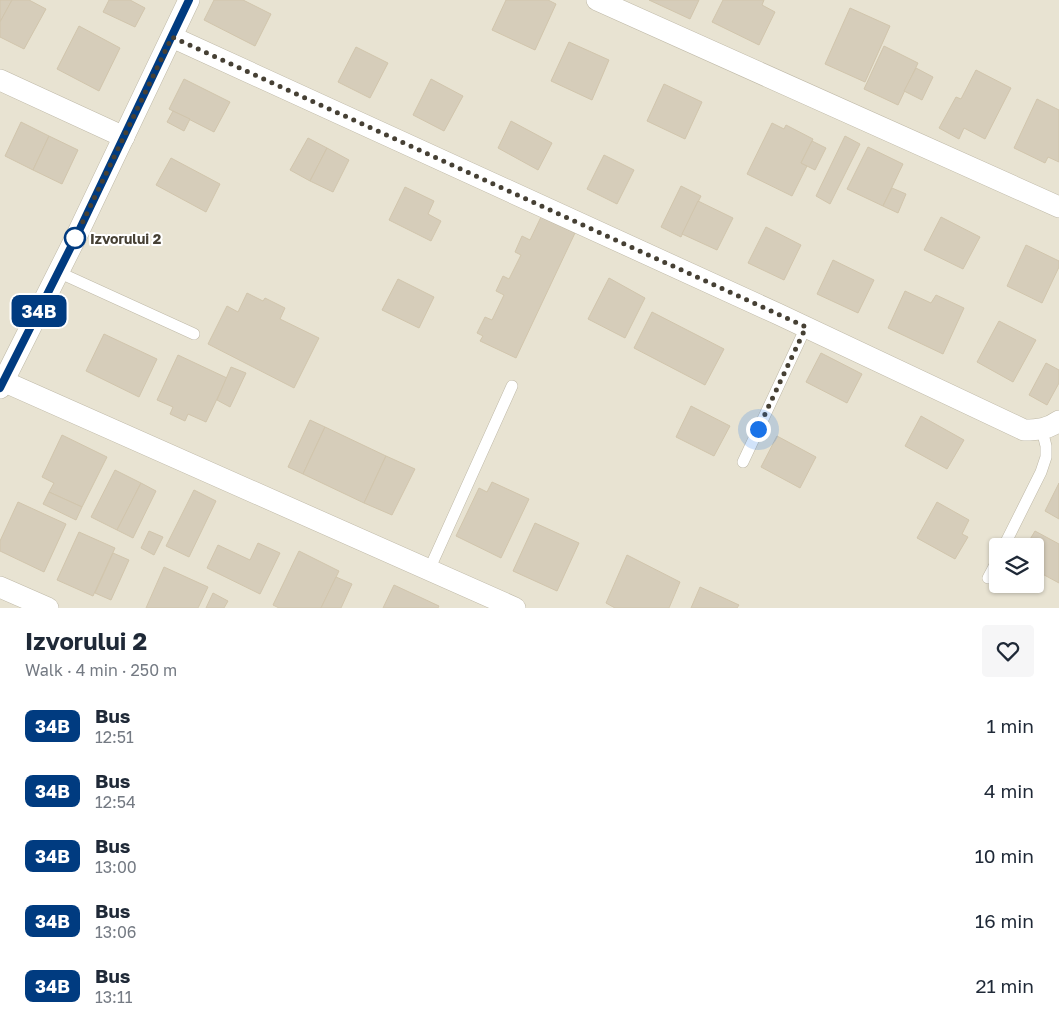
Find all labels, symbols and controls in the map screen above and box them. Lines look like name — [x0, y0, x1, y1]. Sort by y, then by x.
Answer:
marker: Izvorului 2 — [64, 227, 86, 249]
place label: Izvorului 2 — [90, 230, 162, 247]
line badge: 34B — [10, 295, 68, 327]
text: 34B — [22, 300, 56, 322]
your location — [746, 417, 771, 442]
map controls — [989, 538, 1044, 593]
button: layers — [989, 538, 1044, 593]
button: heart — [982, 625, 1034, 677]
text: Izvorului 2 — [25, 626, 147, 655]
text: Walk · 4 min · 250 m — [25, 660, 177, 680]
text: Bus — [95, 704, 130, 727]
text: 1 min — [986, 714, 1034, 737]
text: 34B — [35, 715, 70, 737]
text: 12:51 — [95, 727, 134, 747]
text: Bus — [95, 769, 130, 792]
text: 4 min — [984, 779, 1034, 802]
text: 34B — [35, 780, 70, 802]
text: 12:54 — [95, 792, 136, 812]
text: Bus — [95, 834, 130, 857]
text: 10 min — [975, 844, 1034, 867]
text: 34B — [35, 845, 70, 867]
text: 13:00 — [95, 857, 137, 877]
text: Bus — [95, 899, 130, 922]
text: 16 min — [975, 909, 1034, 932]
text: 34B — [35, 910, 70, 932]
text: 13:06 — [95, 922, 137, 942]
text: Bus — [95, 964, 130, 987]
text: 21 min — [975, 974, 1034, 997]
text: 34B — [35, 975, 70, 997]
text: 13:11 — [95, 987, 132, 1007]

